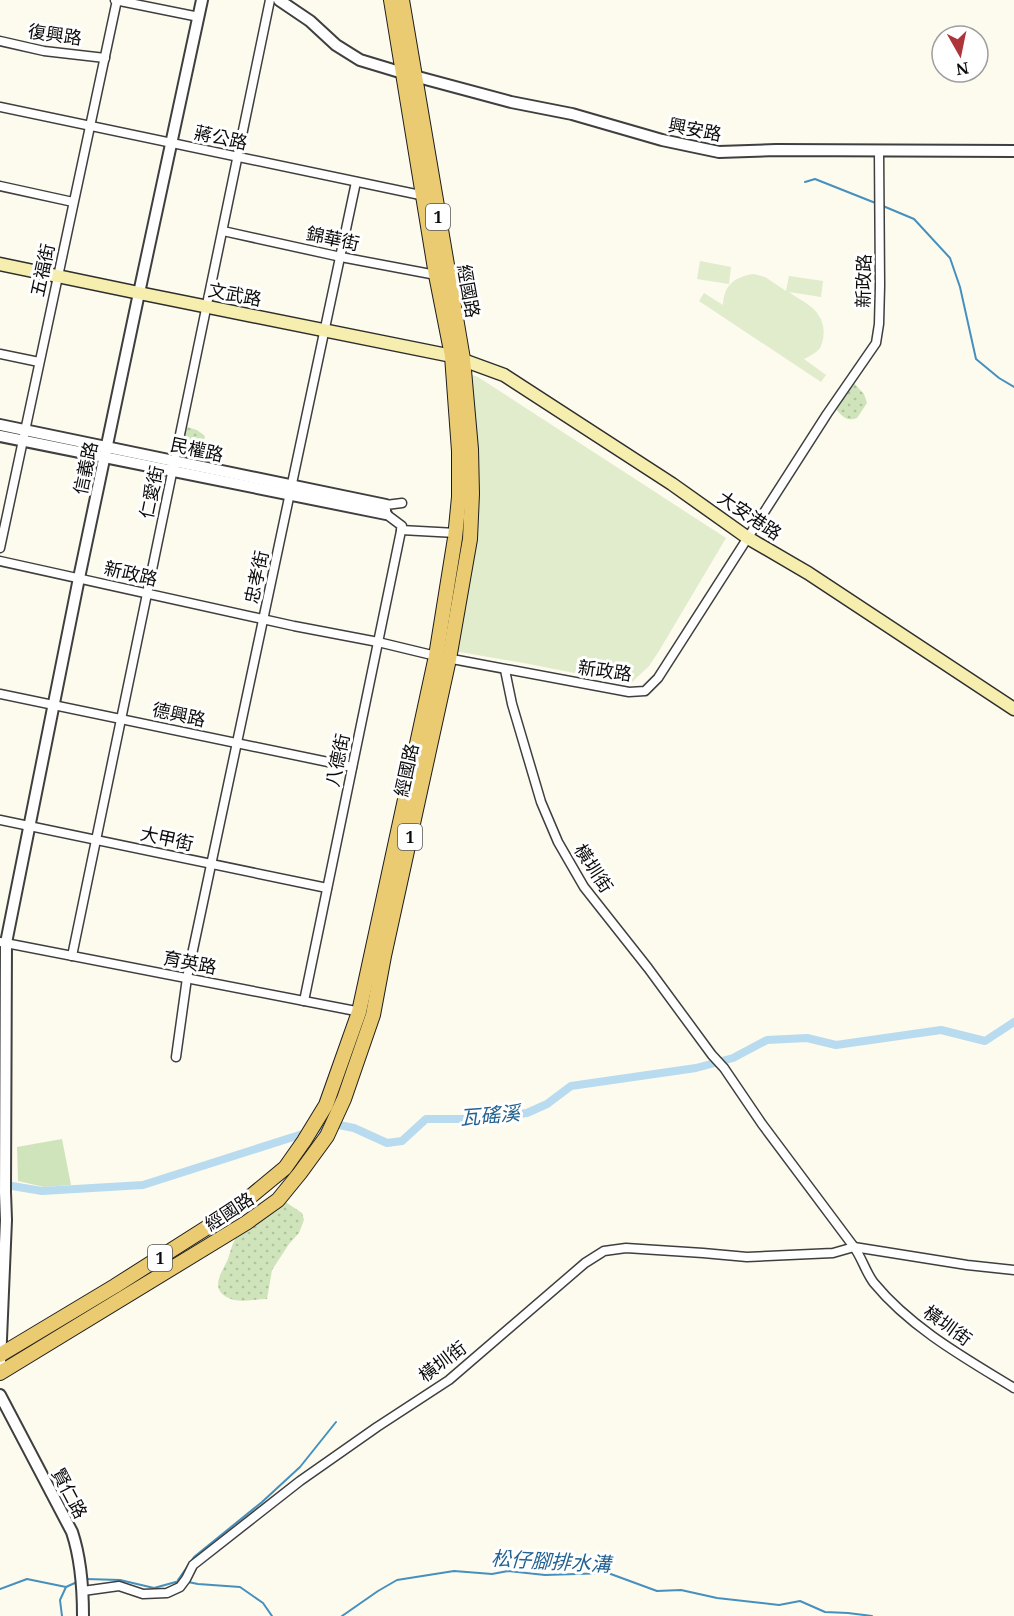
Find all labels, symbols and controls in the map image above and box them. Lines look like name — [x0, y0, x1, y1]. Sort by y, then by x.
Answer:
street label: 復興路 — [27, 18, 83, 50]
north arrow — [930, 24, 990, 84]
text: N — [954, 57, 970, 81]
street label: 興安路 — [666, 112, 724, 146]
street label: 蔣公路 — [192, 120, 250, 154]
road number: 1 — [426, 204, 450, 230]
street label: 錦華街 — [304, 221, 362, 255]
street label: 五福街 — [25, 241, 59, 299]
street label: 新政路 — [851, 254, 875, 308]
street label: 經國路 — [452, 262, 486, 320]
street label: 文武路 — [206, 277, 264, 311]
street label: 民權路 — [168, 432, 226, 466]
street label: 信義路 — [68, 439, 102, 497]
street label: 仁愛街 — [134, 463, 168, 521]
street label: 大安港路 — [713, 485, 787, 545]
street label: 忠孝街 — [239, 548, 273, 606]
street label: 新政路 — [102, 555, 160, 591]
street label: 新政路 — [577, 654, 633, 686]
street label: 德興路 — [150, 697, 208, 731]
street label: 八德街 — [320, 731, 354, 789]
street label: 經國路 — [389, 741, 423, 799]
street label: 大甲街 — [138, 821, 196, 855]
road number: 1 — [398, 824, 422, 850]
street label: 橫圳街 — [569, 839, 619, 897]
street label: 育英路 — [161, 945, 219, 979]
water label: 瓦磘溪 — [459, 1099, 524, 1131]
street label: 經國路 — [200, 1186, 258, 1236]
road number: 1 — [148, 1245, 172, 1271]
street label: 橫圳街 — [919, 1299, 977, 1351]
street label: 橫圳街 — [413, 1335, 471, 1387]
street label: 賢仁路 — [47, 1464, 93, 1522]
water label: 松仔腳排水溝 — [490, 1544, 615, 1578]

